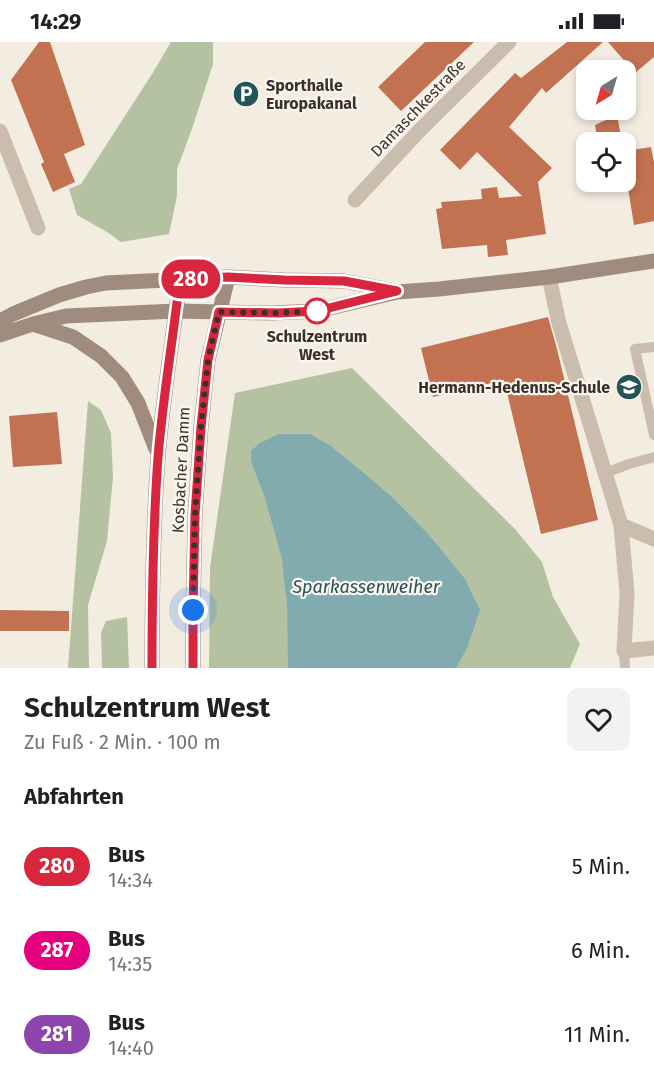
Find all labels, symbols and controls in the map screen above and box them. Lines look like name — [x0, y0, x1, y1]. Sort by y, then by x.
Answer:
text: 14:29 — [30, 8, 81, 35]
street label: Damaschkestraße — [367, 55, 469, 161]
north arrow — [576, 60, 636, 120]
map controls — [576, 60, 636, 192]
place label: Sporthalle Europakanal — [266, 76, 357, 113]
parking icon: Sporthalle Europakanal — [231, 79, 261, 109]
button: locate — [576, 132, 636, 192]
line badge: 280 — [156, 260, 225, 298]
text: 280 — [173, 266, 209, 292]
marker: Schulzentrum West — [304, 298, 330, 324]
place label: Schulzentrum West — [267, 327, 367, 364]
school or university icon: Hermann-Hedenus-Schule — [614, 372, 644, 402]
place label: Hermann-Hedenus-Schule — [418, 378, 610, 397]
street label: Kosbacher Damm — [168, 406, 194, 534]
water label: Sparkassenweiher — [291, 576, 441, 598]
your location — [178, 595, 208, 625]
button: heart — [567, 688, 630, 751]
text: Schulzentrum West — [24, 691, 270, 724]
text: Zu Fuß · 2 Min. · 100 m — [24, 730, 221, 754]
text: Abfahrten — [24, 783, 124, 810]
text: Bus — [108, 841, 145, 868]
text: 280 — [39, 853, 75, 879]
text: 5 Min. — [572, 853, 630, 880]
text: 14:34 — [108, 868, 153, 892]
text: Bus — [108, 925, 145, 952]
text: 287 — [41, 937, 73, 963]
text: 6 Min. — [571, 937, 630, 964]
text: 14:35 — [108, 952, 152, 976]
text: Bus — [108, 1009, 145, 1036]
text: 281 — [41, 1021, 73, 1047]
text: 11 Min. — [564, 1021, 630, 1048]
text: 14:40 — [108, 1036, 154, 1060]

